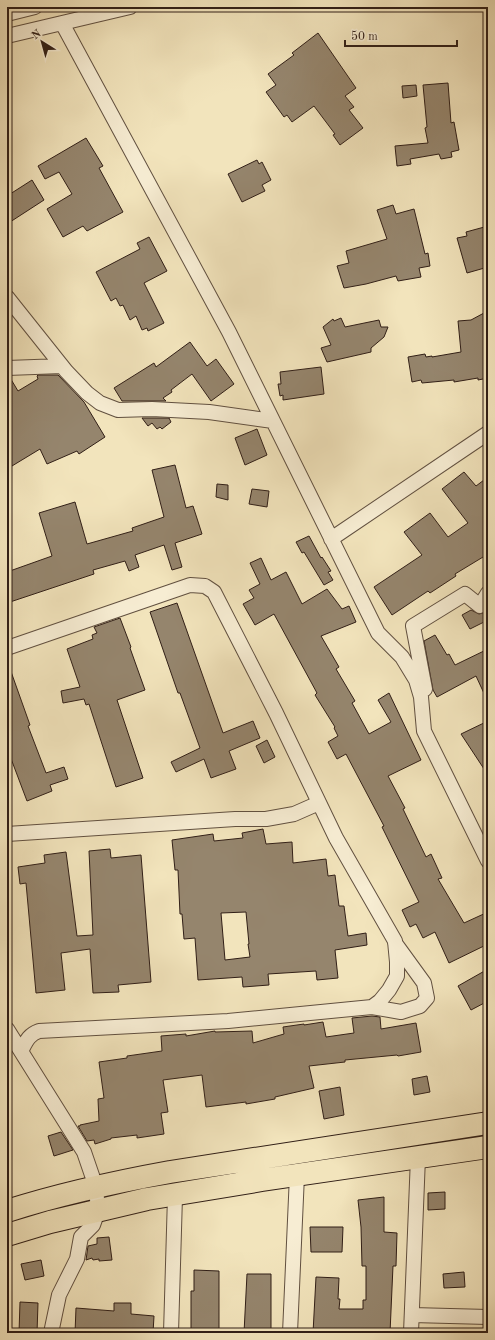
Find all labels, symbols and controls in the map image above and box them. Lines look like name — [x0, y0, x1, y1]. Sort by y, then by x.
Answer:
north arrow — [22, 22, 62, 62]
scale bar — [345, 22, 457, 48]
text: N — [30, 28, 44, 42]
text: 50 m — [351, 30, 378, 43]

